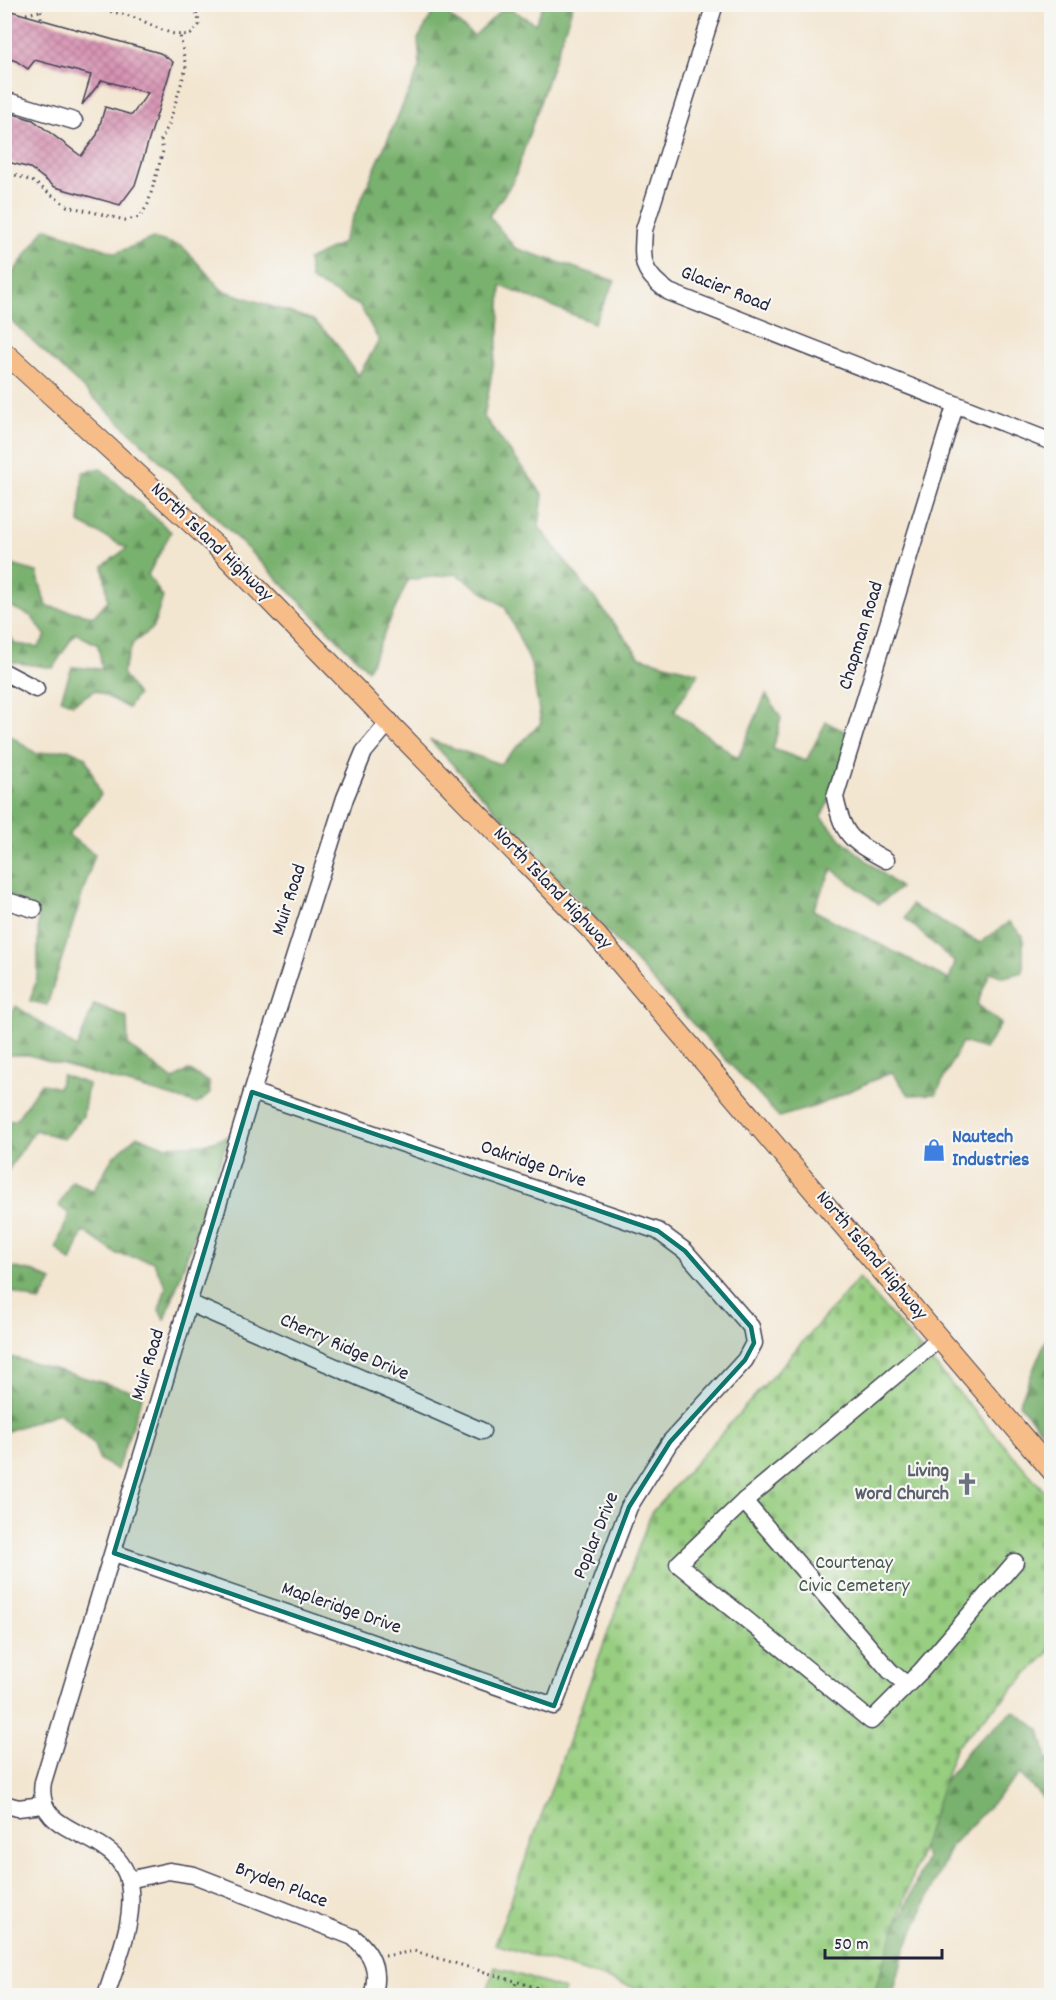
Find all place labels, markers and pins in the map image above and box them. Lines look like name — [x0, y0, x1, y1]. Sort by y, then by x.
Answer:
place label: Nautech Industries — [952, 1124, 1030, 1175]
shop icon: Nautech Industries — [921, 1137, 947, 1163]
place label: Living Word Church — [855, 1458, 949, 1509]
church icon: Living Word Church — [954, 1471, 980, 1497]

